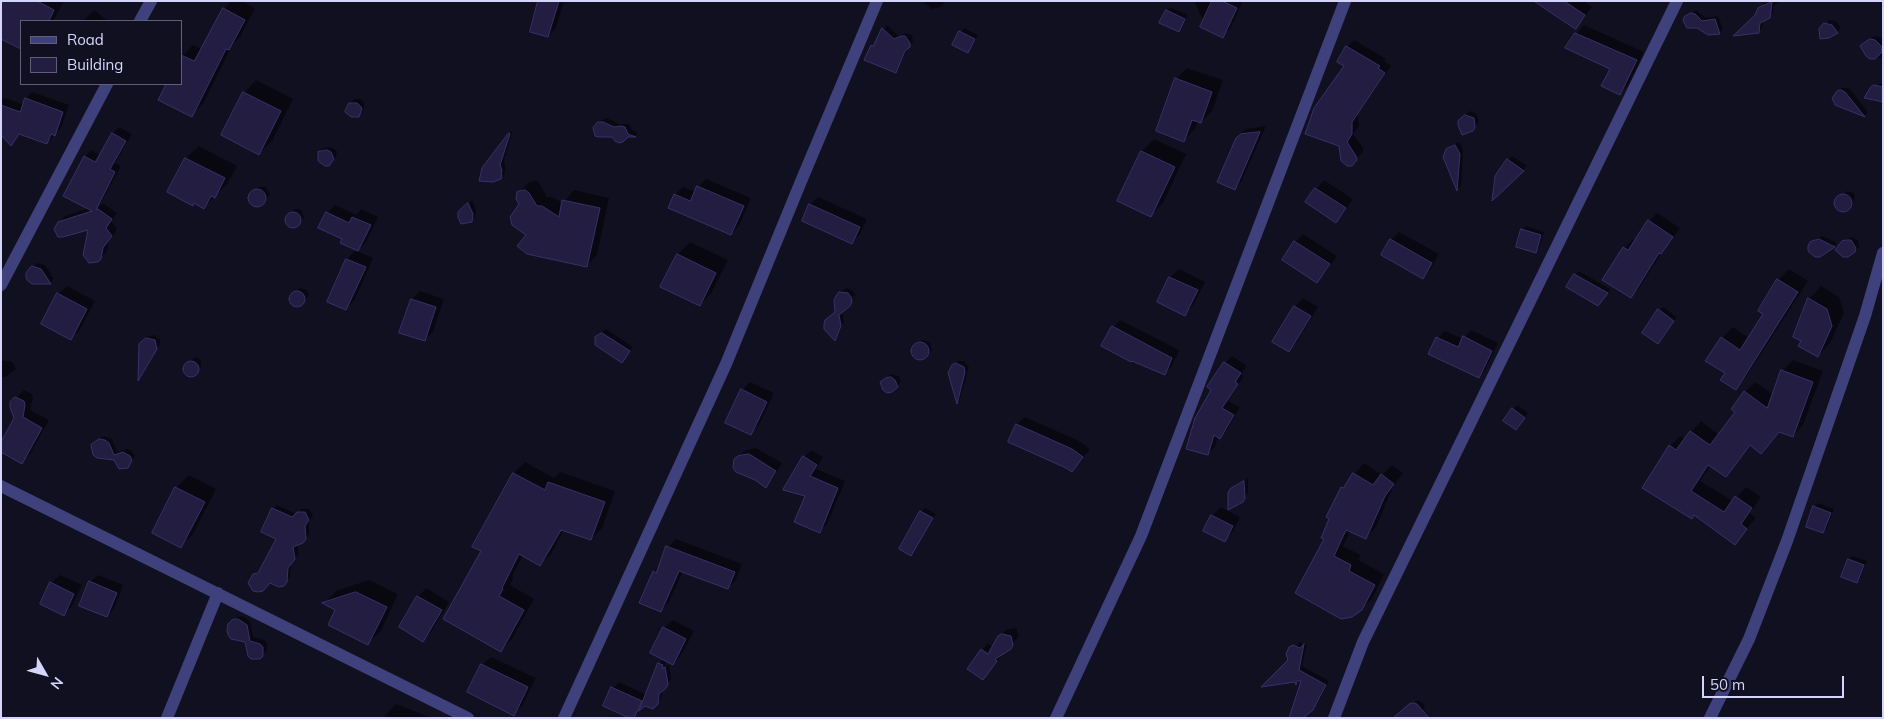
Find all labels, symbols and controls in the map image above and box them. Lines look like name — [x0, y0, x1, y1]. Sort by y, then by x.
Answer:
legend — [20, 20, 182, 85]
text: Road — [67, 30, 104, 49]
text: Building — [67, 55, 123, 74]
north arrow — [20, 649, 70, 699]
scale bar — [1704, 666, 1846, 698]
text: N — [46, 674, 67, 693]
text: 50 m — [1710, 675, 1745, 694]

